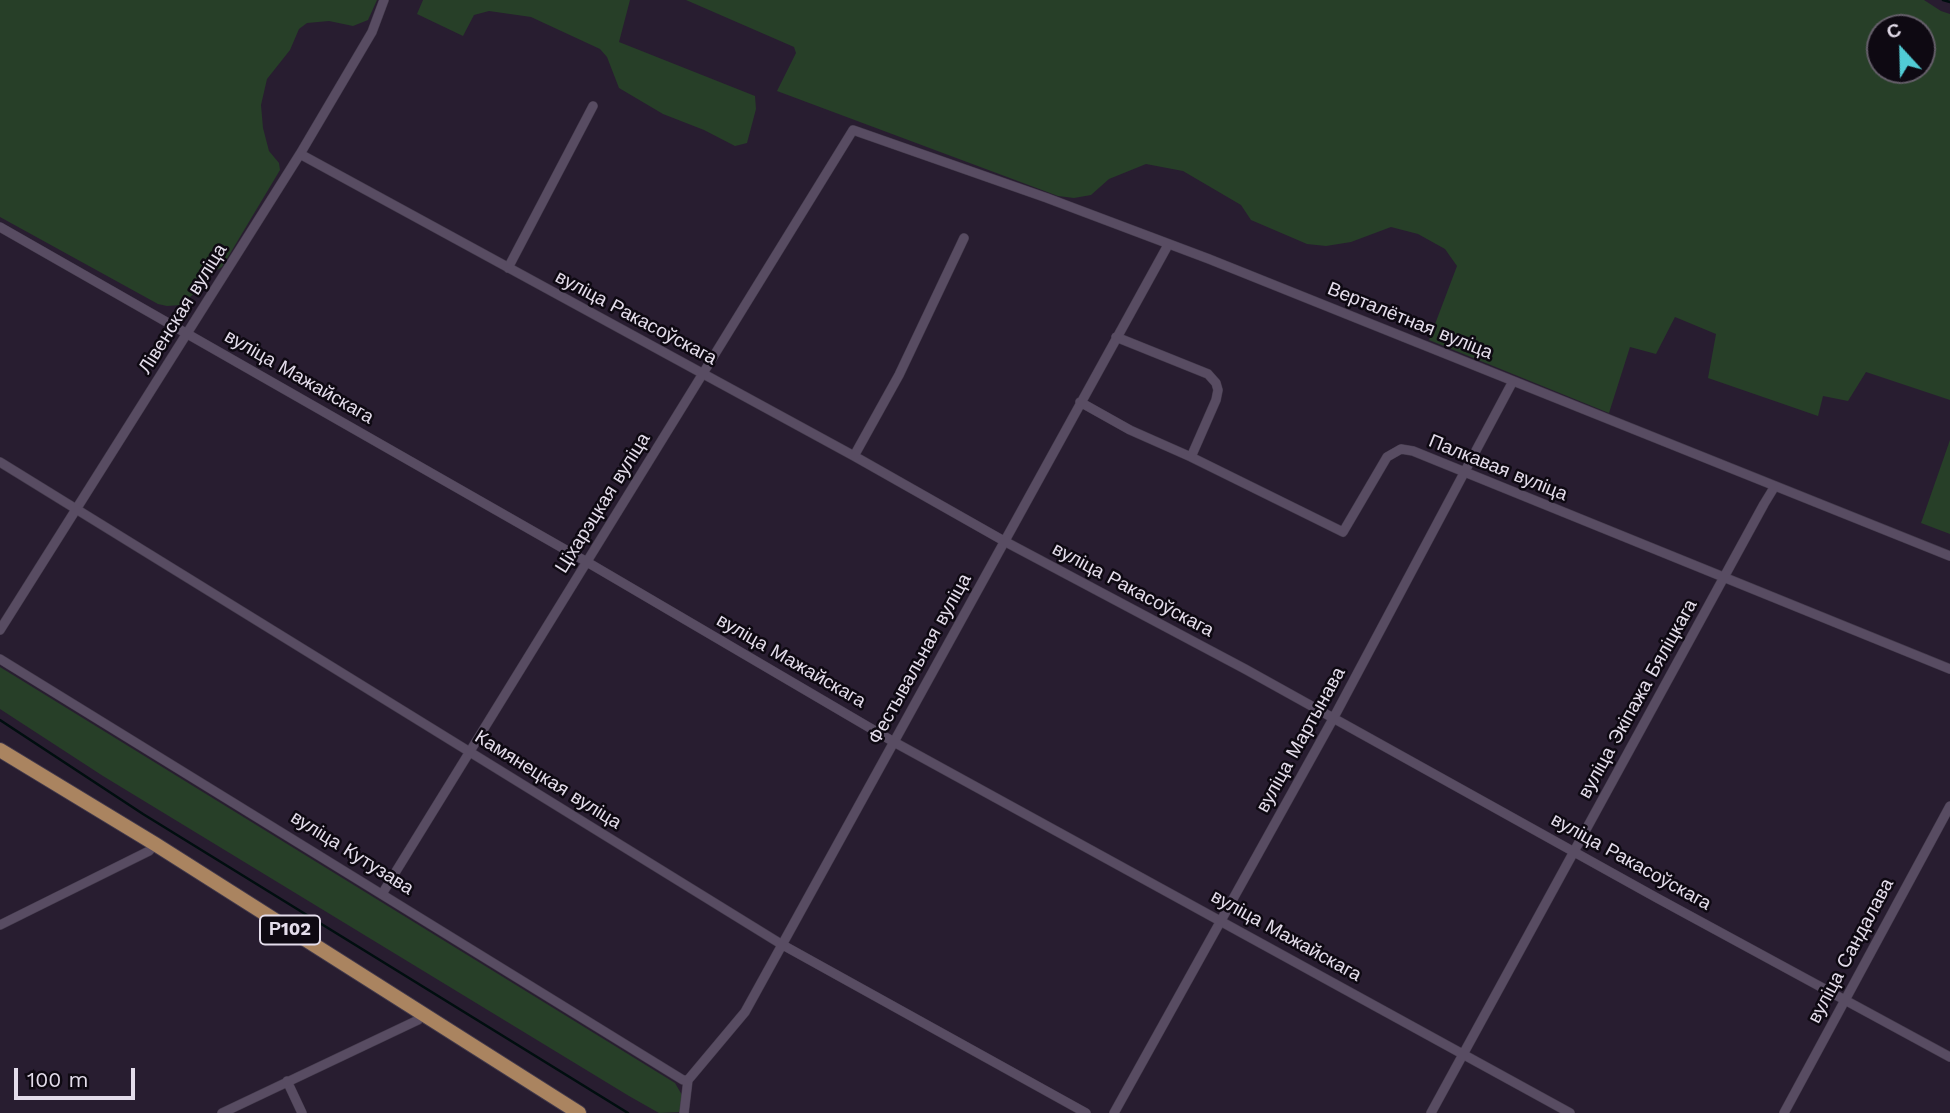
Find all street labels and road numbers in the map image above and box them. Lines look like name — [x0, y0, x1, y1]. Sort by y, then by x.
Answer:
street label: Лівенская вуліца — [134, 240, 232, 378]
street label: вуліца Ракасоўскага — [551, 266, 721, 370]
street label: Верталётная вуліца — [1324, 277, 1496, 365]
street label: вуліца Мажайскага — [220, 325, 378, 429]
street label: Ціхарэцкая вуліца — [551, 429, 655, 577]
street label: Палкавая вуліца — [1425, 430, 1571, 506]
street label: вуліца Ракасоўскага — [1048, 538, 1218, 642]
street label: Фестывальная вуліца — [864, 570, 976, 748]
street label: вуліца Экіпажа Бяліцкага — [1574, 595, 1702, 803]
street label: вуліца Мажайскага — [712, 609, 870, 713]
street label: вуліца Мартынава — [1252, 663, 1350, 817]
street label: Камянецкая вуліца — [471, 726, 625, 834]
street label: вуліца Кутузава — [286, 806, 418, 900]
street label: вуліца Ракасоўскага — [1547, 809, 1715, 915]
street label: вуліца Сандалава — [1803, 875, 1899, 1027]
street label: вуліца Мажайскага — [1207, 885, 1365, 987]
road number: Р102 — [260, 916, 320, 945]

